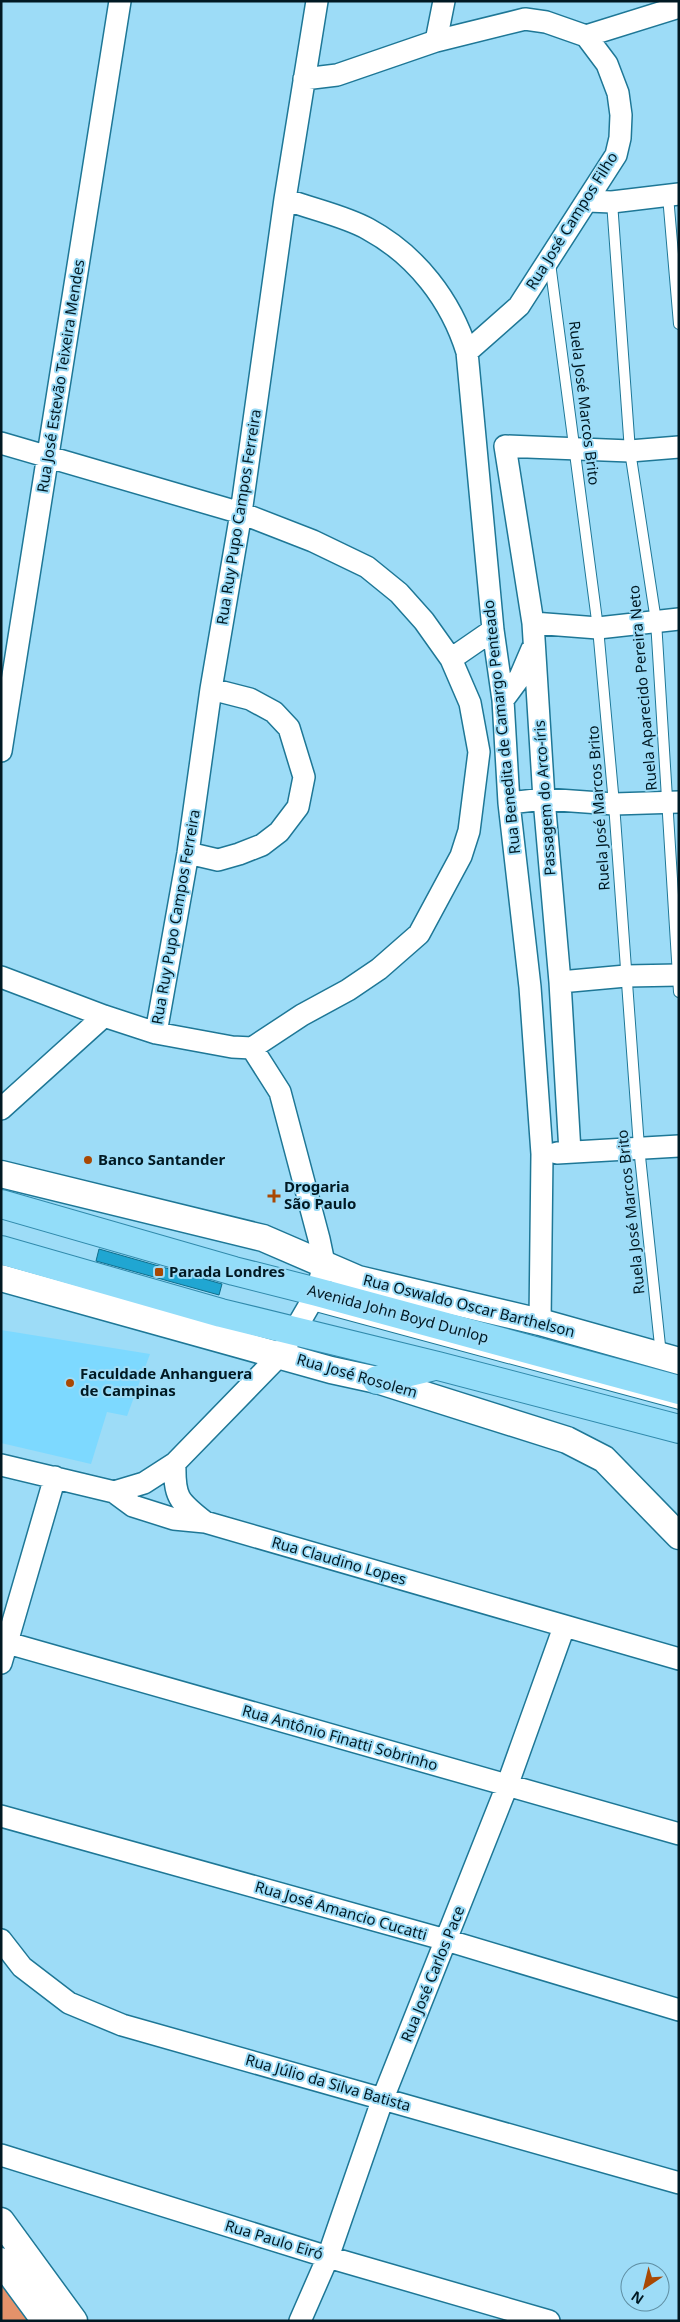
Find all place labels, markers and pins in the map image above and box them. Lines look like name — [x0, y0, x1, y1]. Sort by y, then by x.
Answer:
place label: Banco Santander — [98, 1149, 225, 1169]
marker: Banco Santander — [82, 1154, 94, 1166]
place label: Drogaria São Paulo — [284, 1176, 356, 1213]
marker: Drogaria São Paulo — [268, 1190, 280, 1202]
place label: Parada Londres — [169, 1261, 285, 1281]
marker: Parada Londres — [153, 1266, 165, 1278]
place label: Faculdade Anhanguera de Campinas — [80, 1363, 252, 1400]
marker: Faculdade Anhanguera de Campinas — [64, 1377, 76, 1389]

